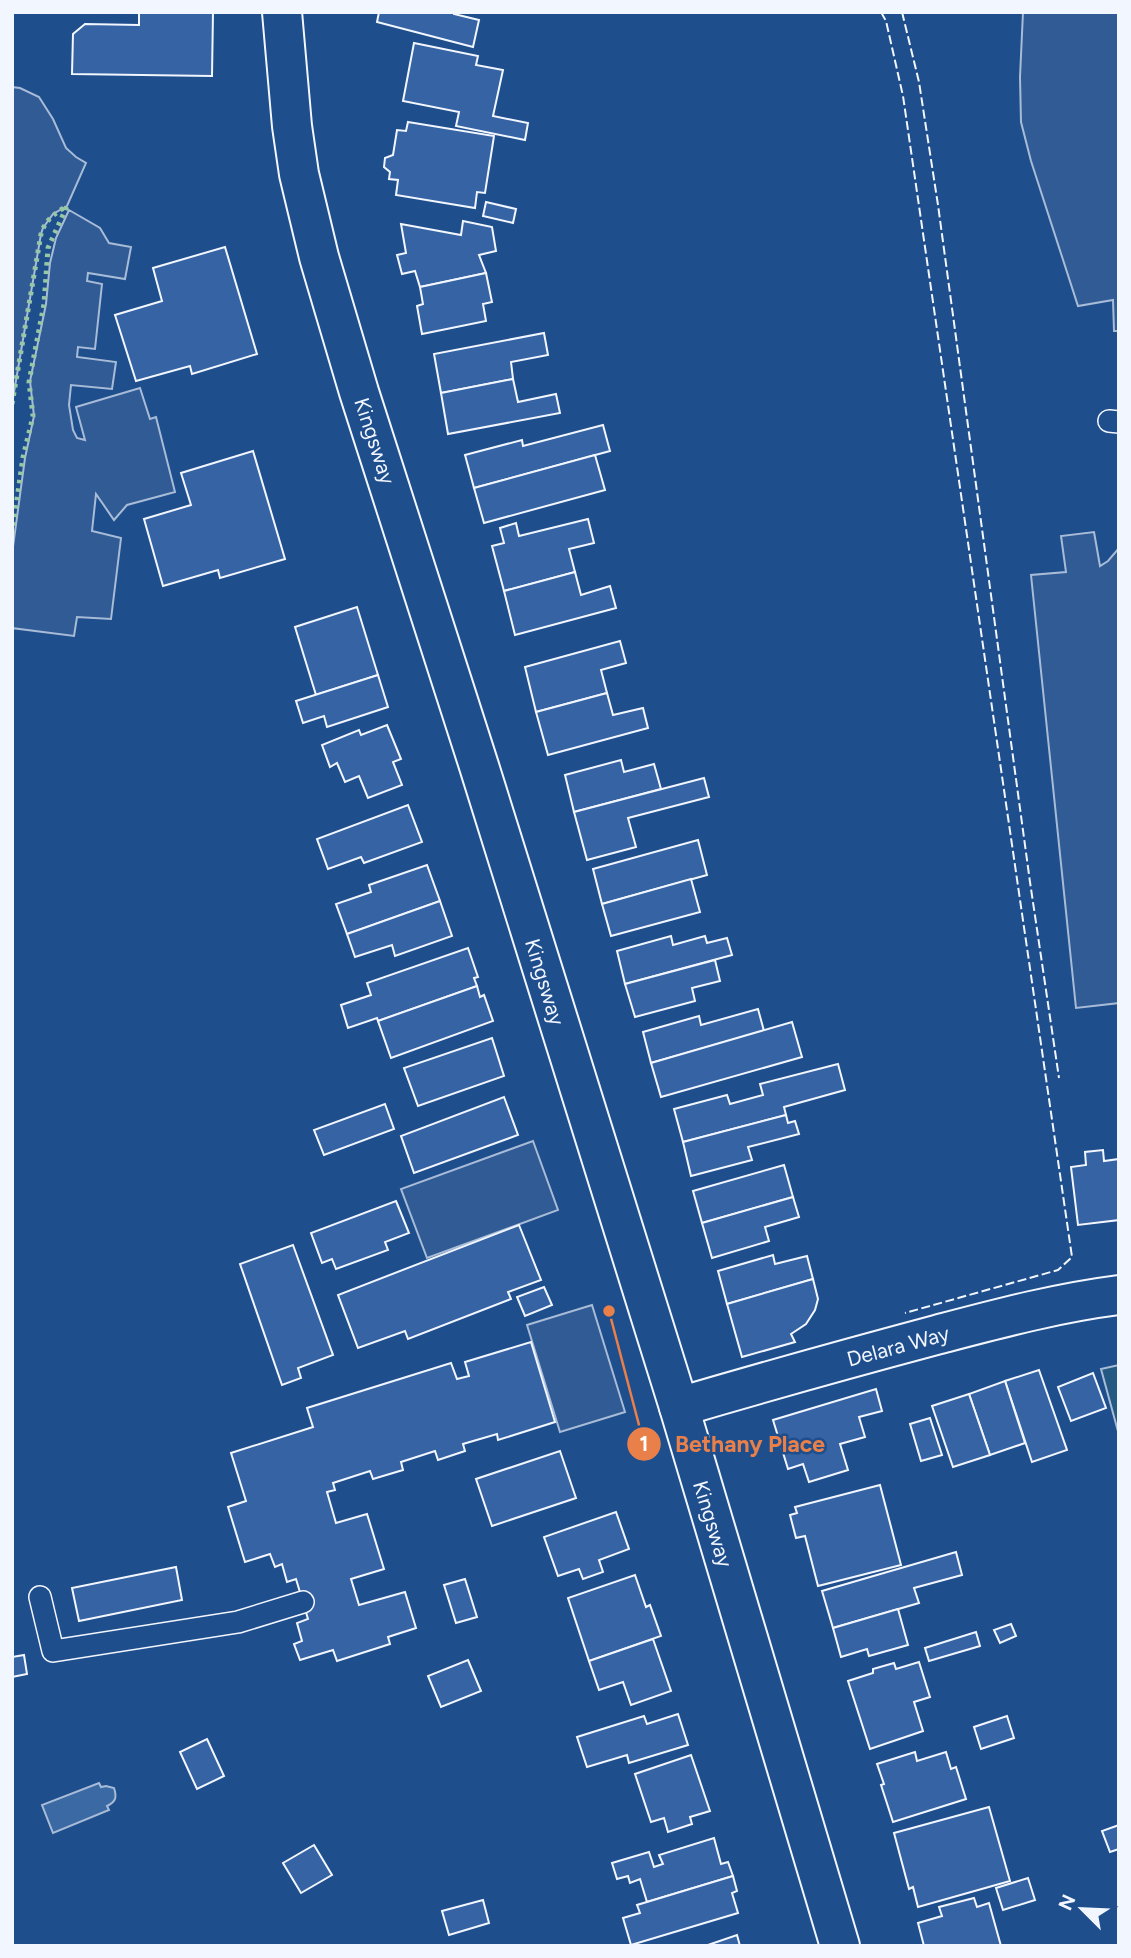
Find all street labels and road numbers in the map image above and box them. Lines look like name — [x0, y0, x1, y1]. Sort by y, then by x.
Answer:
street label: Kingsway — [349, 395, 401, 487]
street label: Kingsway — [520, 936, 570, 1028]
street label: Delara Way — [844, 1320, 952, 1372]
street label: Kingsway — [688, 1478, 738, 1570]

